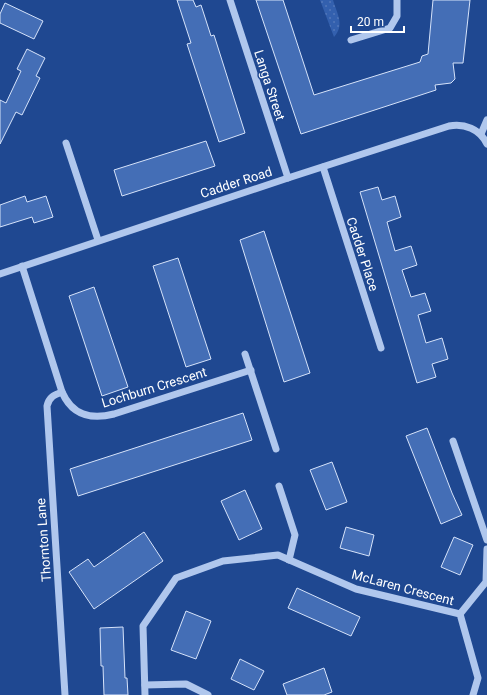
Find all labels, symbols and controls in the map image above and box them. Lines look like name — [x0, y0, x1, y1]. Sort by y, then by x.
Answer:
scale bar — [351, 8, 404, 34]
text: 20 m — [357, 15, 384, 29]
street label: Langa Street — [251, 48, 288, 122]
street label: Cadder Road — [198, 164, 274, 201]
street label: Cadder Place — [344, 215, 382, 293]
street label: Lochburn Crescent — [100, 364, 209, 411]
street label: Thornton Lane — [33, 497, 54, 582]
street label: McLaren Crescent — [350, 567, 456, 608]

